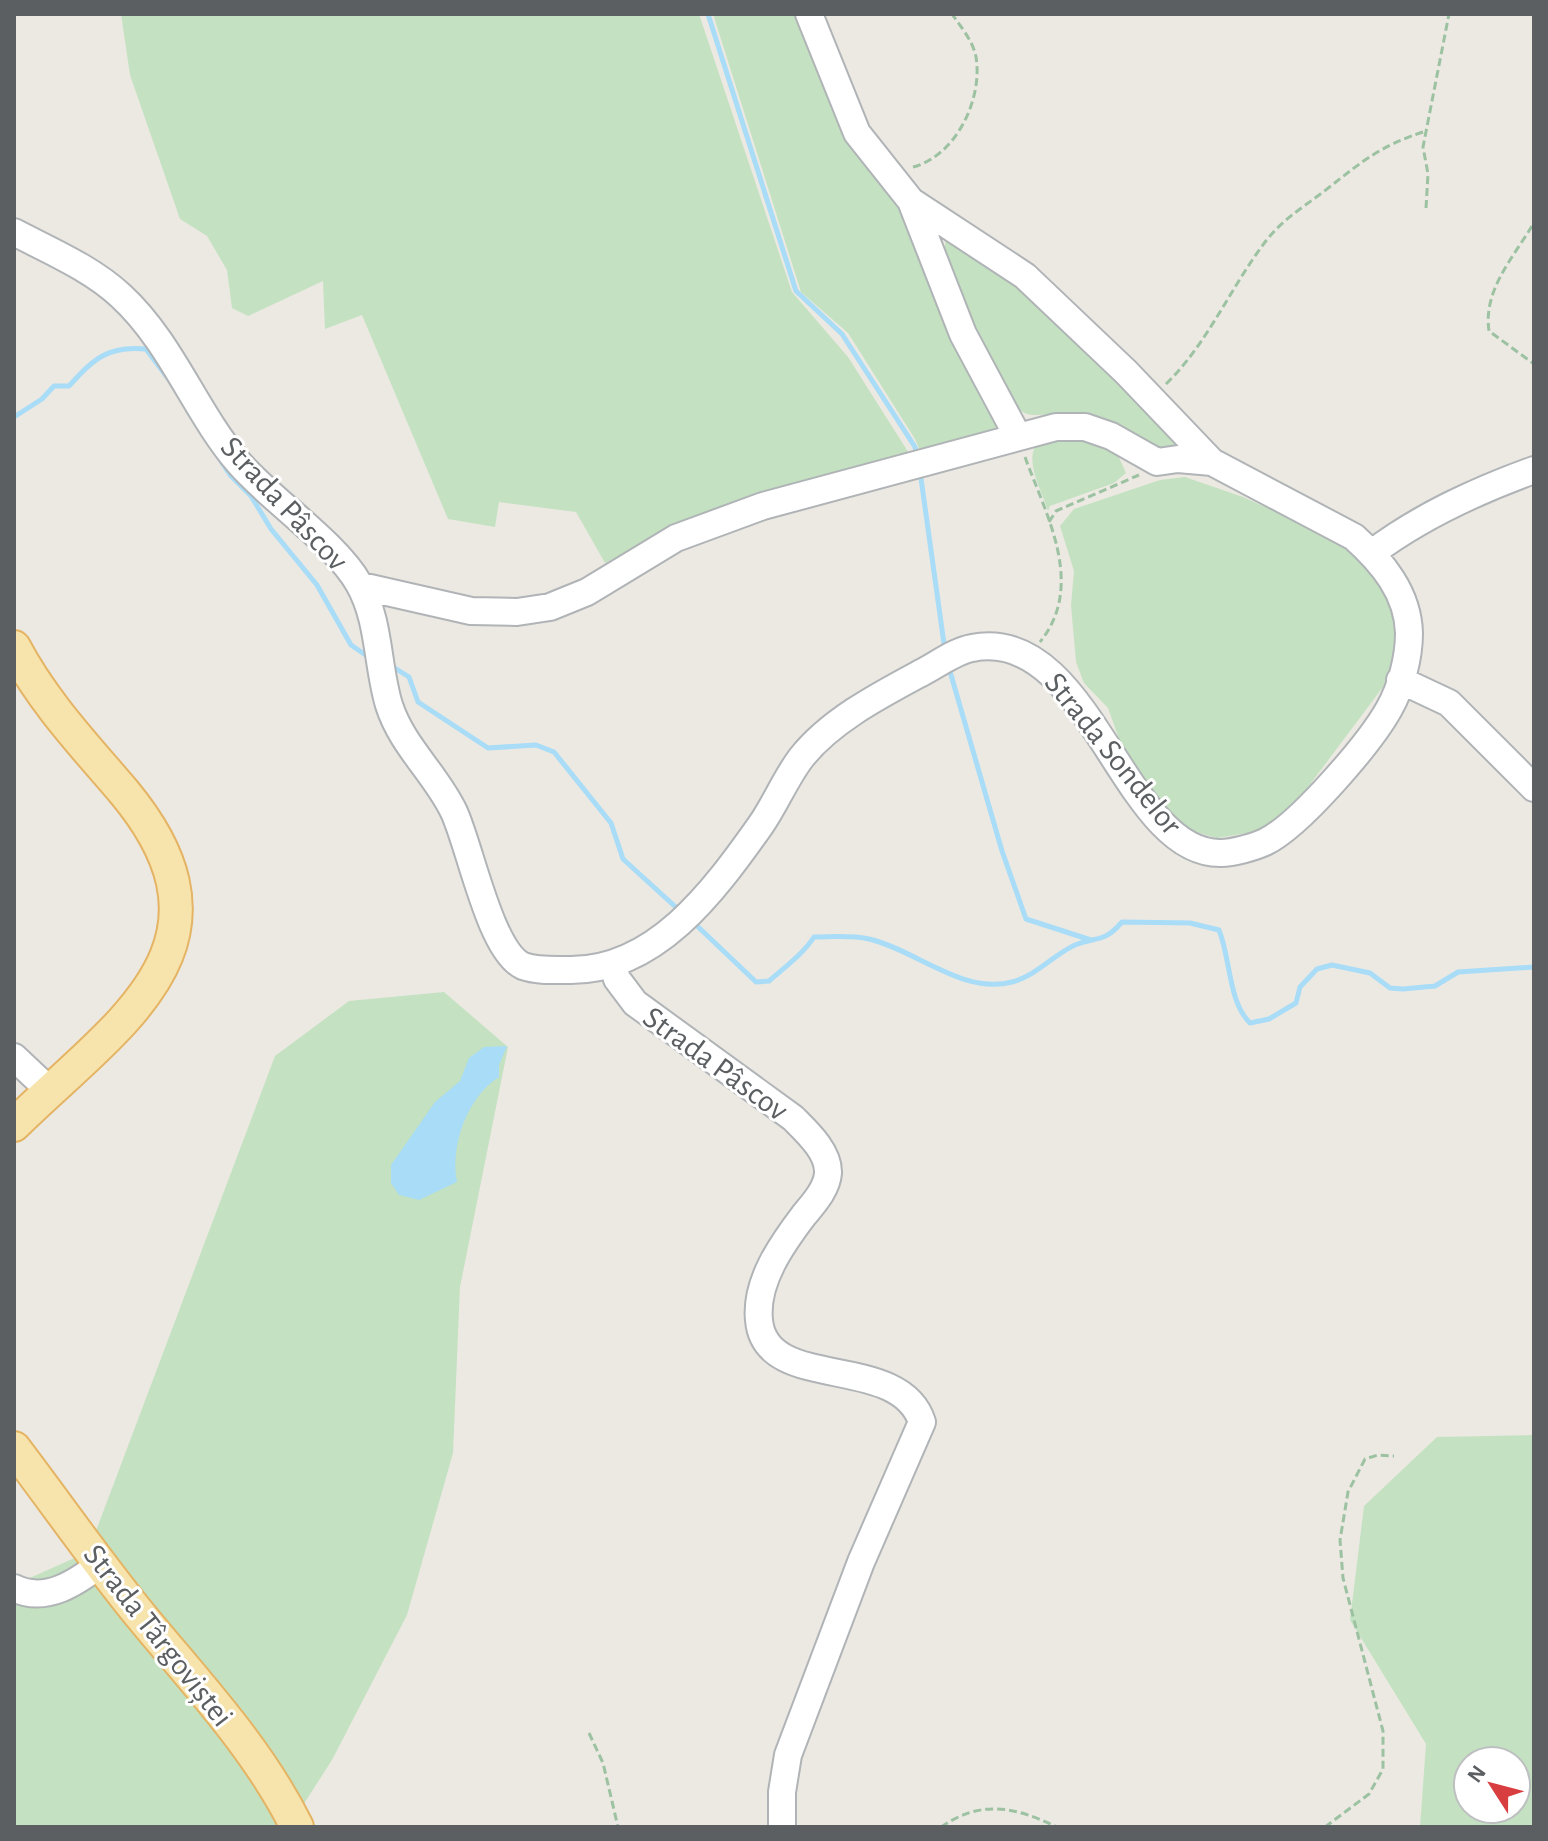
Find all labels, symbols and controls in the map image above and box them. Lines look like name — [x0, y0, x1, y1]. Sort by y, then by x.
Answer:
street label: Strada Pâscov — [215, 431, 354, 577]
street label: Strada Sondelor — [1038, 667, 1188, 841]
street label: Strada Pâscov — [637, 1001, 794, 1127]
street label: Strada Târgoviștei — [76, 1539, 239, 1734]
north arrow — [1452, 1745, 1532, 1825]
text: N — [1463, 1761, 1490, 1786]

